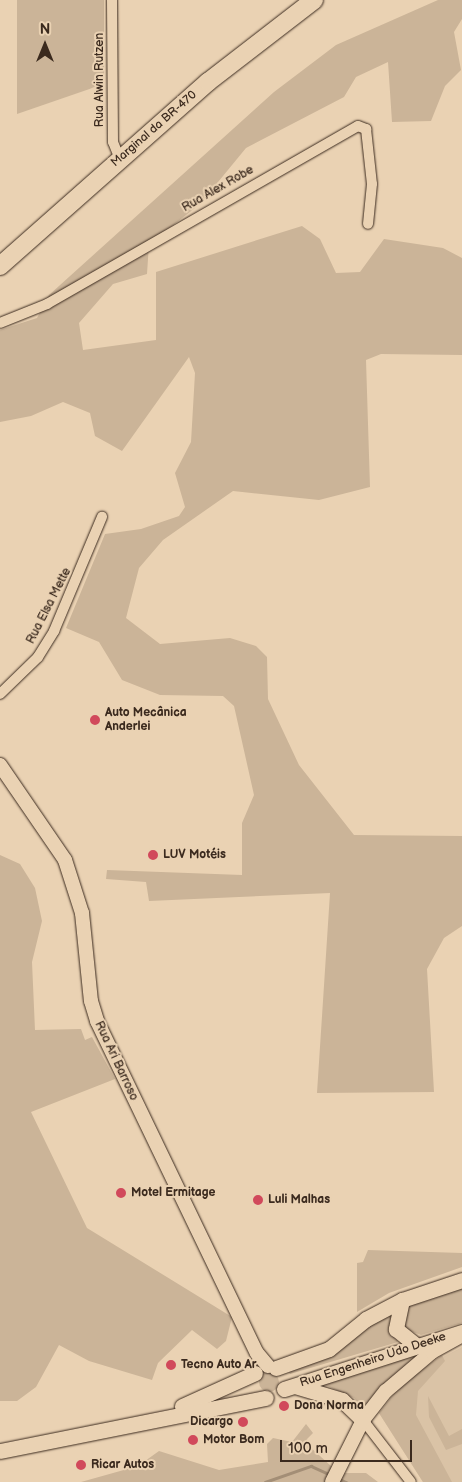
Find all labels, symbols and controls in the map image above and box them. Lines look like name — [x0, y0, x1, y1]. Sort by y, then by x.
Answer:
north arrow — [20, 20, 70, 70]
text: N — [40, 21, 50, 38]
street label: Rua Alwin Rutzen — [93, 33, 107, 127]
street label: Marginal da BR-470 — [108, 88, 200, 170]
street label: Rua Alex Robe — [180, 163, 256, 215]
street label: Rua Elsa Mette — [24, 566, 74, 646]
place label: Auto Mecânica Anderlei — [105, 706, 187, 734]
marker: Auto Mecânica Anderlei — [89, 714, 101, 726]
place label: LUV Motéis — [163, 848, 226, 862]
marker: LUV Motéis — [147, 849, 159, 861]
street label: Rua Ari Barroso — [91, 1019, 141, 1103]
place label: Motel Ermitage — [131, 1186, 215, 1200]
marker: Motel Ermitage — [115, 1187, 127, 1199]
place label: Luli Malhas — [268, 1193, 330, 1207]
marker: Luli Malhas — [252, 1194, 264, 1206]
street label: Rua Engenheiro Udo Deeke — [298, 1330, 448, 1390]
place label: Tecno Auto Ar — [181, 1358, 257, 1372]
marker: Tecno Auto Ar — [165, 1359, 177, 1371]
place label: Dona Norma — [294, 1399, 364, 1413]
marker: Dona Norma — [278, 1400, 290, 1412]
place label: Dicargo — [190, 1415, 233, 1429]
marker: Dicargo — [237, 1416, 249, 1428]
scale bar — [282, 1430, 414, 1462]
place label: Motor Bom — [203, 1433, 264, 1447]
marker: Motor Bom — [187, 1434, 199, 1446]
text: 100 m — [288, 1439, 328, 1458]
place label: Ricar Autos — [91, 1458, 154, 1472]
marker: Ricar Autos — [75, 1459, 87, 1471]

